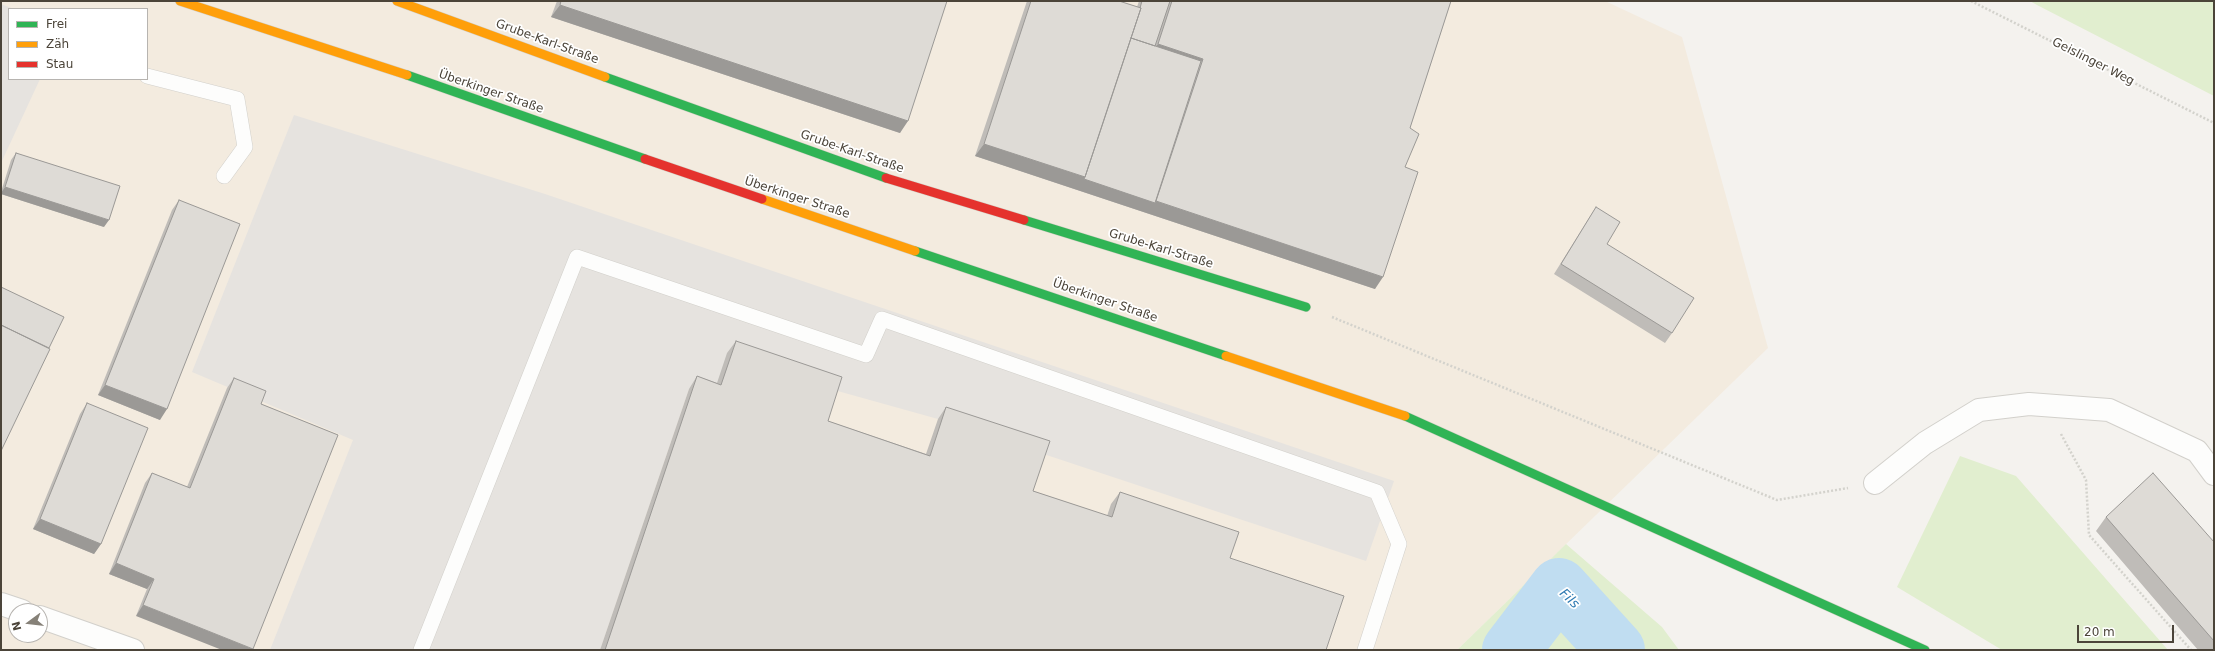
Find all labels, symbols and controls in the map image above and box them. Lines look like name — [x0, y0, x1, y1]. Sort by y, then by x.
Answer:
legend — [8, 8, 148, 80]
text: Frei — [46, 17, 67, 31]
street label: Grube-Karl-Straße — [494, 17, 600, 67]
street label: Geislinger Weg — [2049, 35, 2137, 89]
text: Zäh — [46, 37, 69, 51]
text: Stau — [46, 57, 73, 71]
street label: Überkinger Straße — [437, 67, 545, 117]
street label: Grube-Karl-Straße — [798, 128, 906, 176]
street label: Überkinger Straße — [743, 174, 851, 222]
street label: Grube-Karl-Straße — [1107, 226, 1215, 272]
street label: Überkinger Straße — [1051, 276, 1159, 326]
water label: Fils — [1556, 586, 1582, 612]
north arrow — [8, 603, 48, 643]
scale bar — [2079, 617, 2176, 643]
text: N — [9, 620, 24, 632]
text: 20 m — [2084, 625, 2115, 639]

